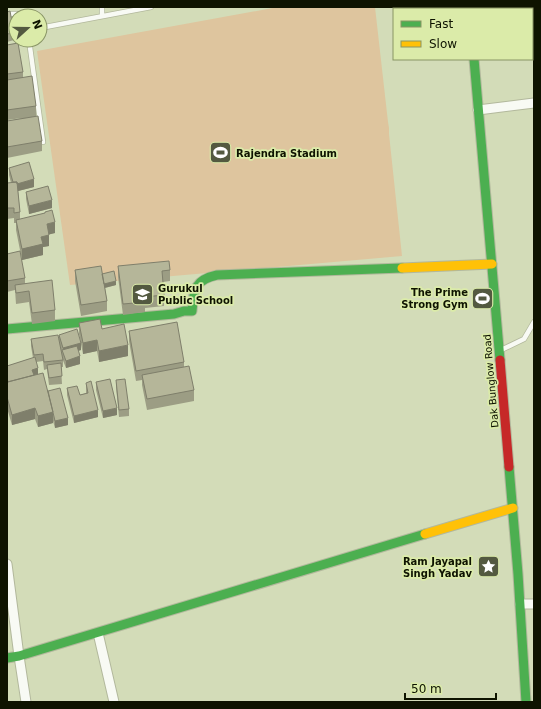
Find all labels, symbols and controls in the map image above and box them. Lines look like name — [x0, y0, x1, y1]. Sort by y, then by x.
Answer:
north arrow — [8, 8, 48, 48]
legend — [393, 8, 533, 60]
text: Fast — [429, 17, 453, 31]
text: N — [29, 18, 45, 31]
text: Slow — [429, 37, 457, 51]
sports icon: Rajendra Stadium — [208, 140, 234, 166]
place label: Rajendra Stadium — [236, 148, 337, 159]
school or university icon: Gurukul Public School — [129, 281, 155, 307]
place label: Gurukul Public School — [158, 283, 233, 306]
sports icon: The Prime Strong Gym — [470, 285, 496, 311]
place label: The Prime Strong Gym — [401, 287, 468, 310]
street label: Dak Bunglow Road — [481, 334, 501, 428]
place icon: Ram Jayapal Singh Yadav — [475, 554, 501, 580]
place label: Ram Jayapal Singh Yadav — [403, 556, 472, 579]
scale bar — [405, 675, 496, 701]
text: 50 m — [411, 682, 442, 696]

